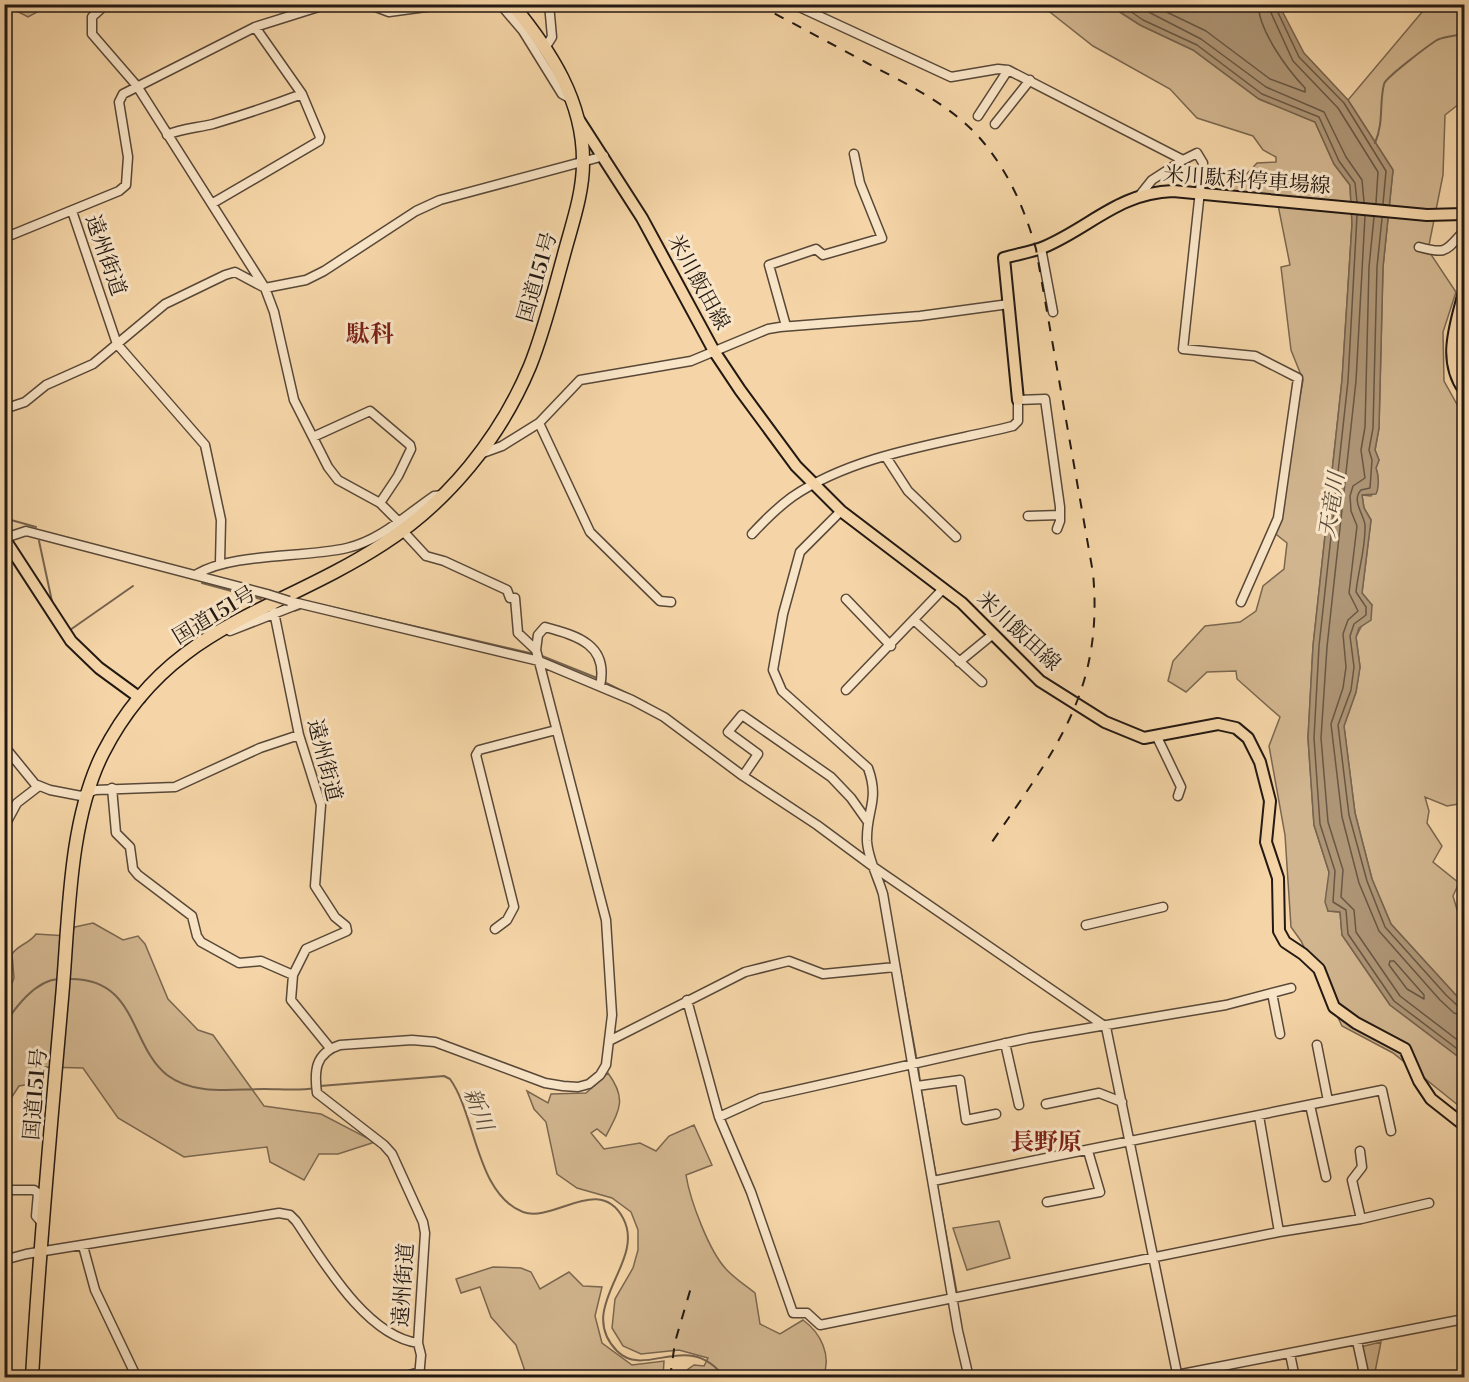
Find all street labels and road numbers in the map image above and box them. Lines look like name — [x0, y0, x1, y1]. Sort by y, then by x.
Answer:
street label: 米川駄科停車場線 — [1162, 162, 1332, 200]
street label: 遠州街道 — [79, 211, 131, 299]
street label: 国道151号 — [513, 229, 563, 325]
street label: 米川飯田線 — [661, 230, 735, 335]
street label: 国道151号 — [168, 581, 261, 651]
street label: 米川飯田線 — [971, 586, 1066, 677]
street label: 遠州街道 — [301, 716, 347, 804]
street label: 国道151号 — [19, 1047, 53, 1141]
street label: 遠州街道 — [388, 1242, 420, 1328]

